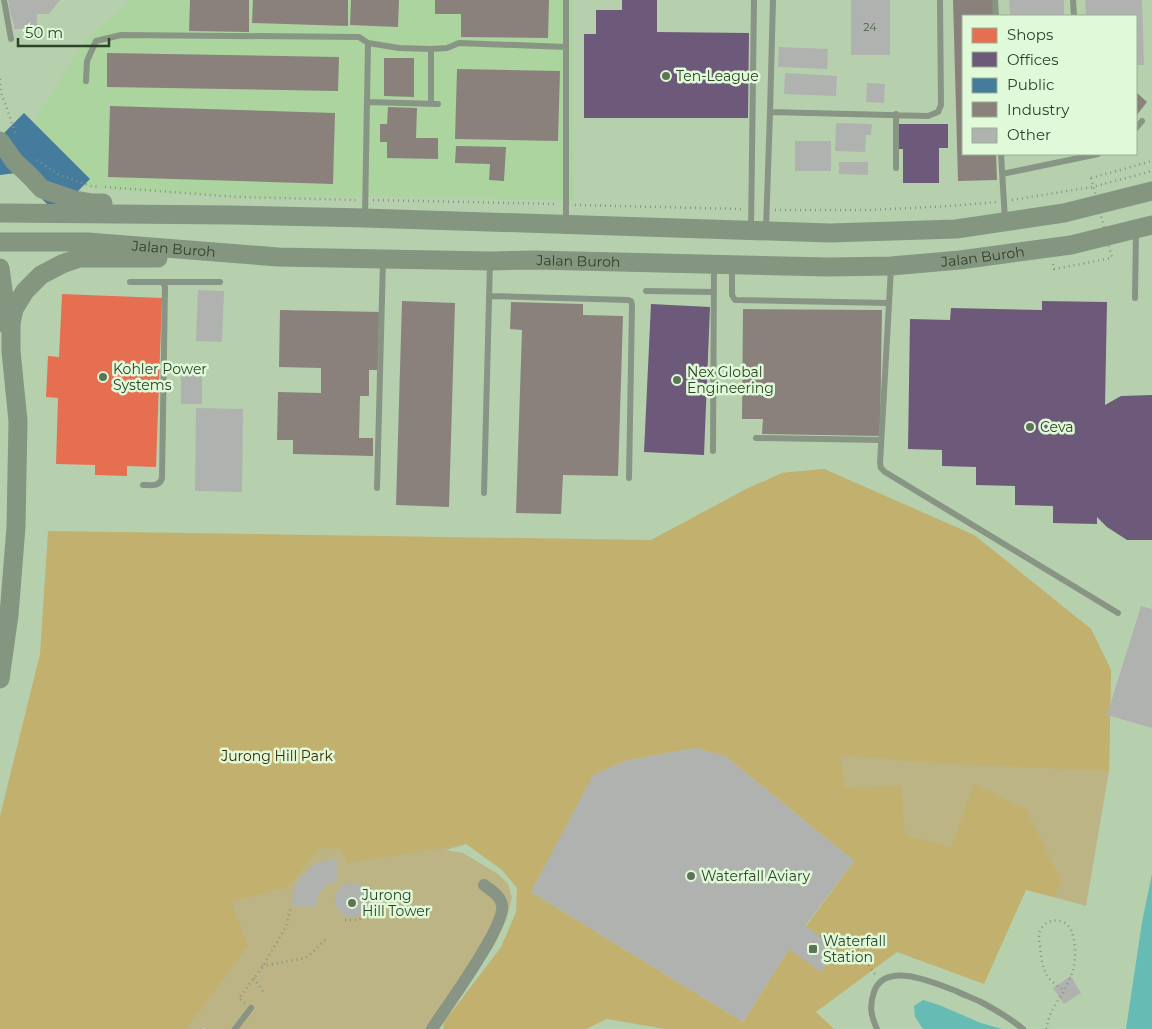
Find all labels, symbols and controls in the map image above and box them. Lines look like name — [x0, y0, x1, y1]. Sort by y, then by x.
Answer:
scale bar — [18, 15, 109, 47]
legend — [962, 15, 1137, 155]
house number: 24 — [863, 20, 877, 34]
text: 50 m — [25, 23, 63, 42]
text: Shops — [1007, 25, 1053, 44]
text: Offices — [1007, 50, 1059, 69]
place label: Ten-League — [676, 67, 759, 85]
marker: Ten-League — [660, 70, 672, 82]
text: Public — [1007, 75, 1055, 94]
text: Industry — [1007, 100, 1070, 119]
text: Other — [1007, 125, 1051, 144]
street label: Jalan Buroh — [130, 236, 216, 261]
street label: Jalan Buroh — [939, 242, 1026, 271]
street label: Jalan Buroh — [535, 251, 621, 271]
place label: Kohler Power Systems — [113, 360, 207, 394]
place label: Nex Global Engineering — [687, 363, 774, 397]
marker: Kohler Power Systems — [97, 371, 109, 383]
marker: Nex Global Engineering — [671, 374, 683, 386]
place label: Ceva — [1040, 418, 1074, 436]
marker: Ceva — [1024, 421, 1036, 433]
park label: Jurong Hill Park — [220, 747, 333, 765]
place label: Waterfall Aviary — [701, 867, 810, 885]
marker: Waterfall Aviary — [685, 870, 697, 882]
place label: Jurong Hill Tower — [361, 886, 431, 920]
marker: Jurong Hill Tower — [346, 897, 358, 909]
place label: Waterfall Station — [823, 932, 886, 966]
marker: Waterfall Station — [807, 943, 819, 955]

